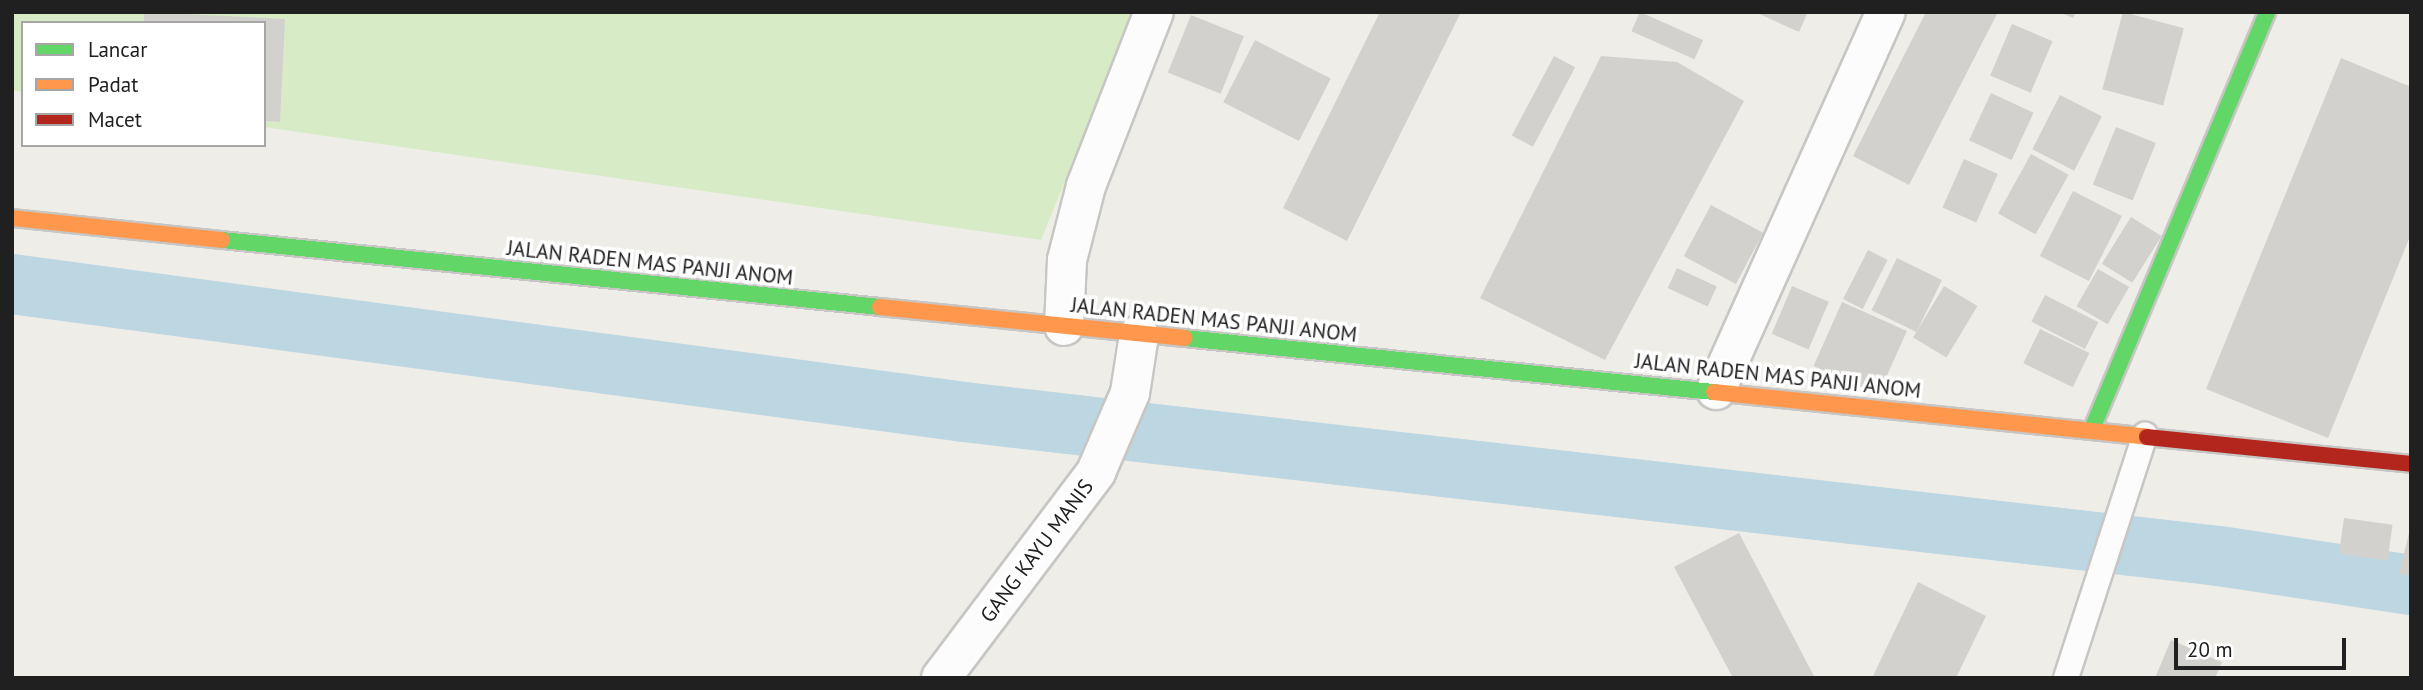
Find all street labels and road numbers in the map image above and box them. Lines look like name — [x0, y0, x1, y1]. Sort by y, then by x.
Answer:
street label: JALAN RADEN MAS PANJI ANOM — [505, 235, 795, 291]
street label: JALAN RADEN MAS PANJI ANOM — [1069, 292, 1359, 348]
street label: JALAN RADEN MAS PANJI ANOM — [1633, 348, 1923, 404]
street label: GANG KAYU MANIS — [975, 475, 1099, 627]

